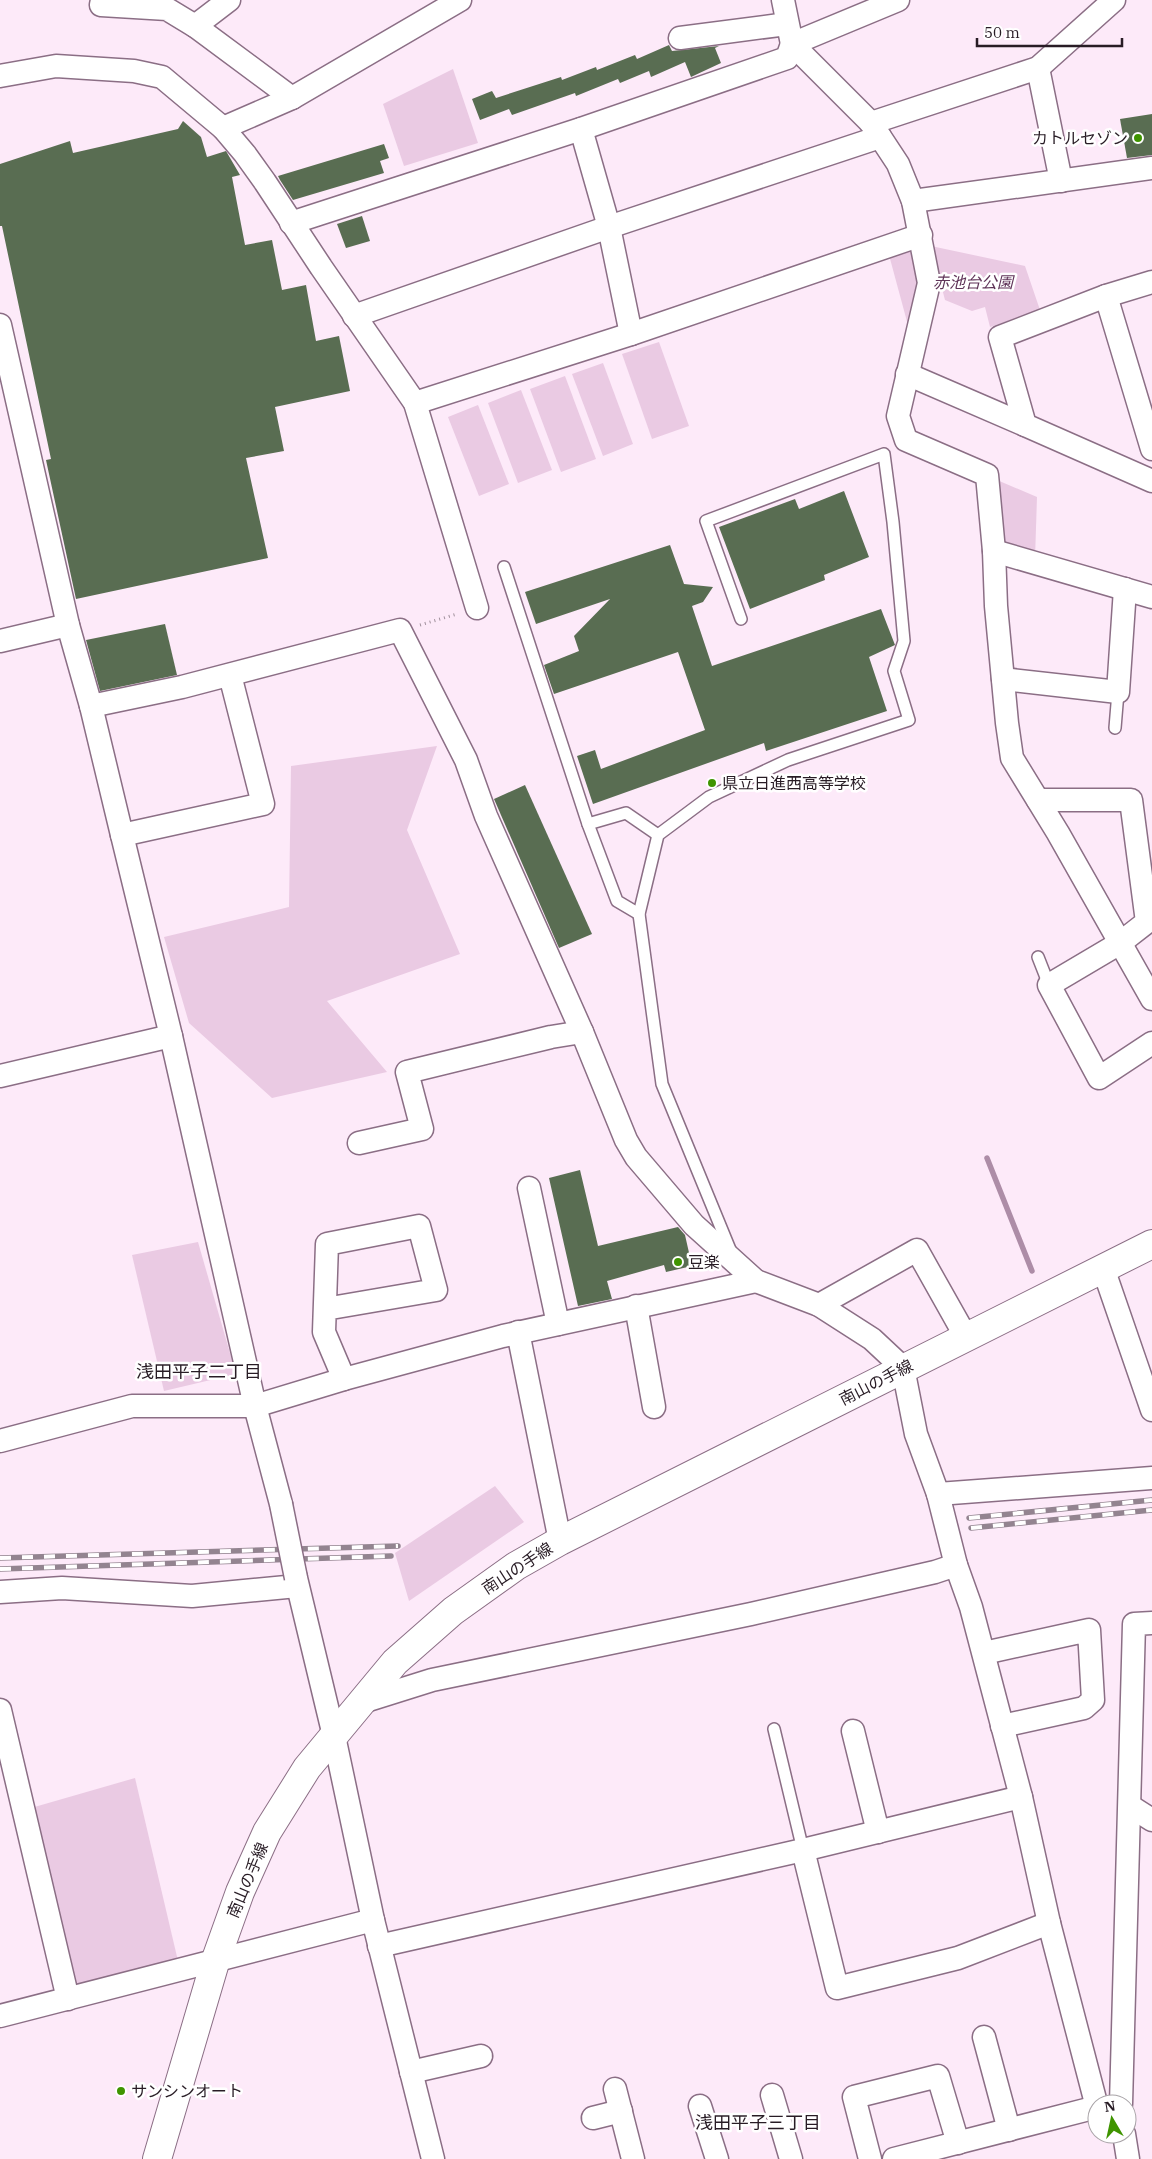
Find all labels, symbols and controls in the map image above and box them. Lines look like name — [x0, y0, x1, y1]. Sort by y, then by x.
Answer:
scale bar — [977, 15, 1122, 47]
text: 50 m — [984, 23, 1020, 42]
place label: カトルセゾン — [1032, 128, 1128, 148]
marker: カトルセゾン — [1132, 132, 1144, 144]
park label: 赤池台公園 — [933, 272, 1015, 292]
place label: 県立日進西高等学校 — [722, 773, 866, 793]
marker: 県立日進西高等学校 — [706, 777, 718, 789]
place label: 豆楽 — [688, 1252, 720, 1272]
marker: 豆楽 — [672, 1256, 684, 1268]
street label: 南山の手線 — [836, 1355, 916, 1409]
district label: 浅田平子二丁目 — [136, 1360, 262, 1383]
street label: 南山の手線 — [478, 1538, 556, 1598]
street label: 南山の手線 — [222, 1839, 272, 1921]
place label: サンシンオート — [131, 2081, 243, 2101]
marker: サンシンオート — [115, 2085, 127, 2097]
north arrow — [1087, 2094, 1137, 2144]
text: N — [1103, 2096, 1117, 2116]
district label: 浅田平子三丁目 — [695, 2111, 821, 2134]

